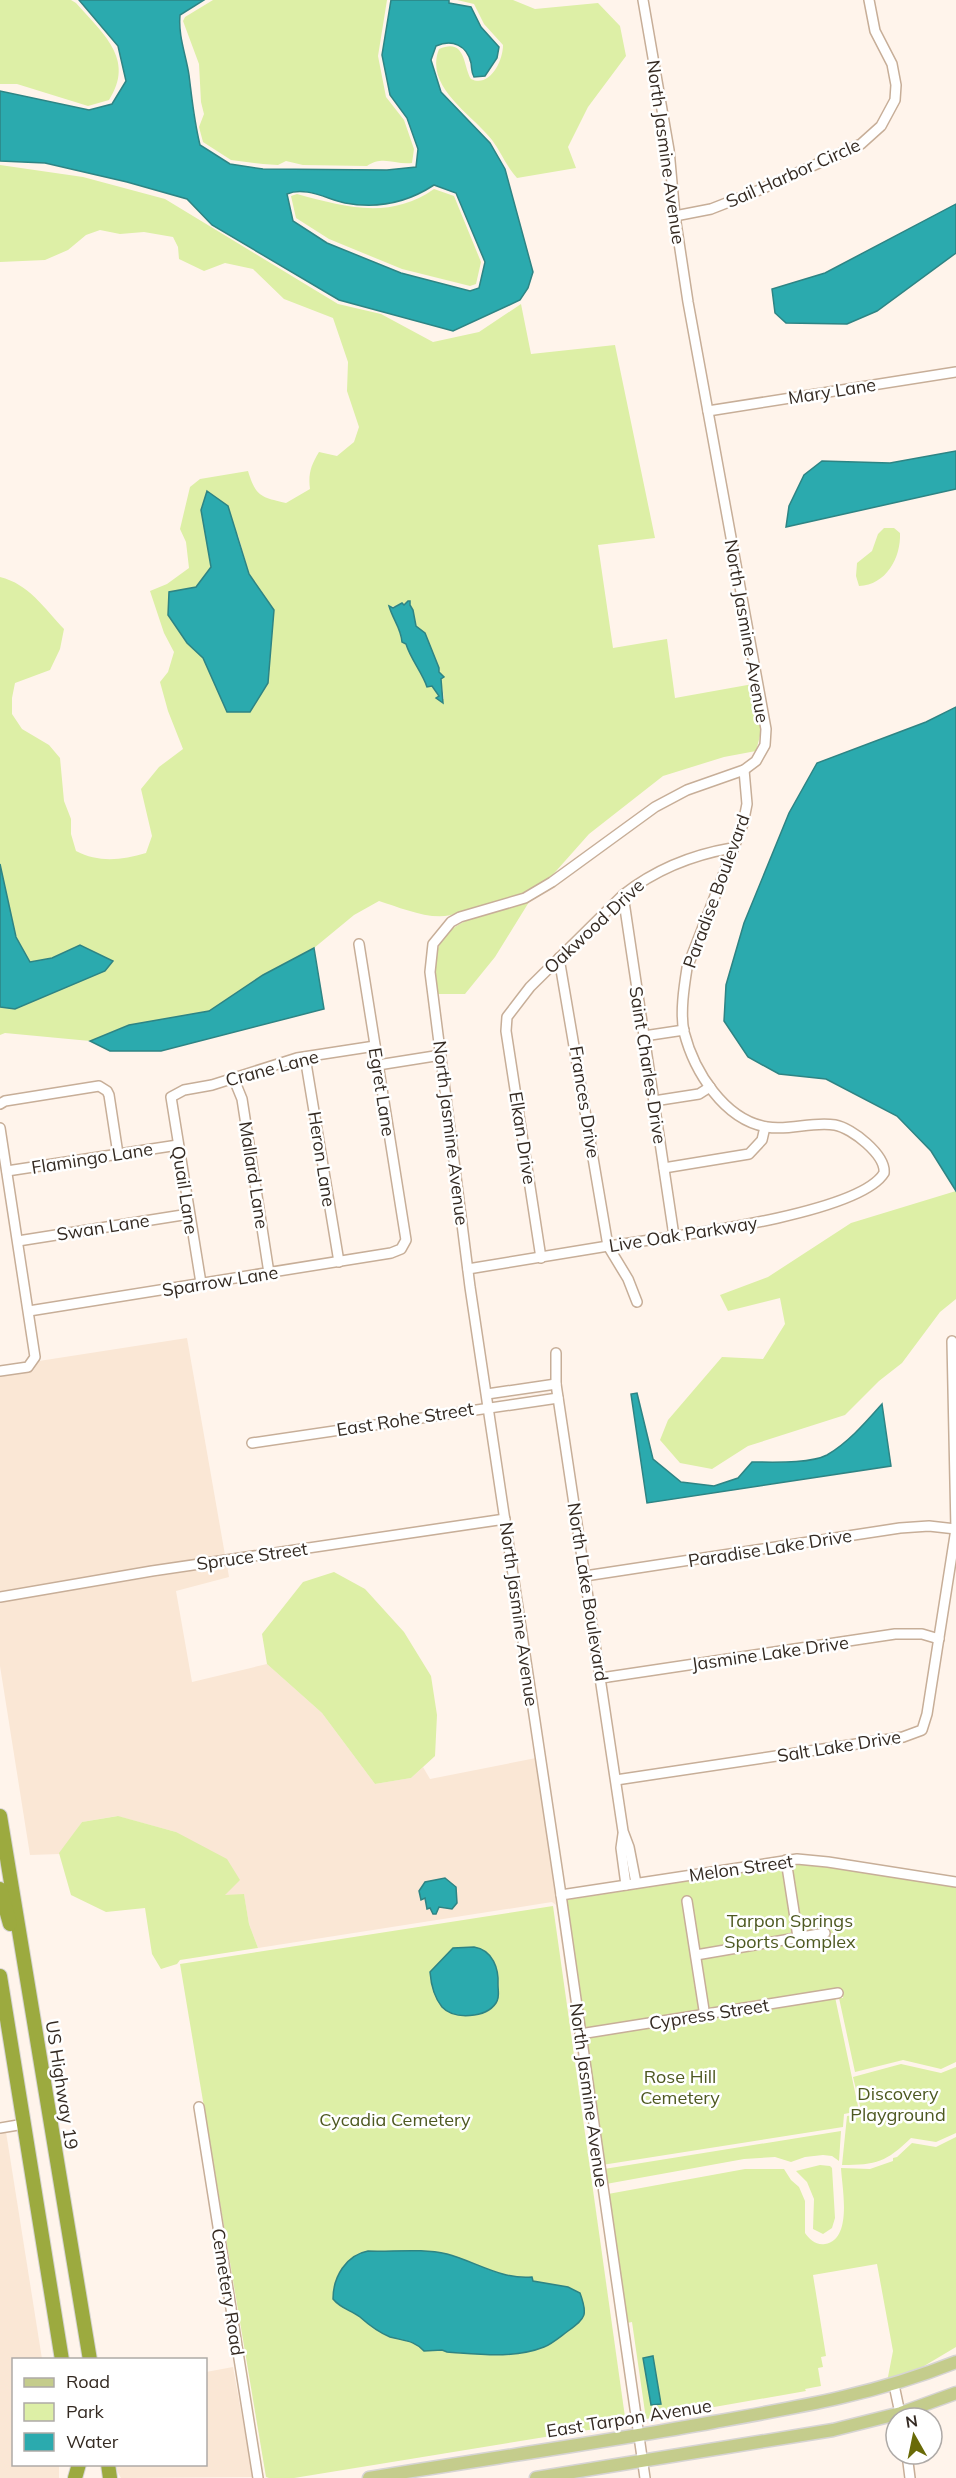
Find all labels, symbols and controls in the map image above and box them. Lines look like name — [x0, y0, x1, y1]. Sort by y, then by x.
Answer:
street label: North Jasmine Avenue — [642, 58, 690, 246]
street label: Sail Harbor Circle — [722, 133, 864, 213]
street label: Mary Lane — [786, 373, 878, 409]
street label: North Jasmine Avenue — [720, 538, 774, 724]
street label: Paradise Boulevard — [677, 811, 755, 971]
street label: Oakwood Drive — [539, 874, 649, 978]
street label: Saint Charles Drive — [624, 985, 672, 1145]
street label: North Jasmine Avenue — [428, 1039, 474, 1227]
street label: Frances Drive — [565, 1044, 605, 1160]
street label: Crane Lane — [223, 1045, 321, 1091]
street label: Egret Lane — [364, 1046, 400, 1138]
street label: Elkan Drive — [504, 1090, 542, 1186]
street label: Heron Lane — [303, 1110, 341, 1208]
street label: Mallard Lane — [234, 1120, 274, 1230]
street label: Flamingo Lane — [30, 1137, 154, 1179]
street label: Quail Lane — [167, 1144, 203, 1236]
street label: Swan Lane — [55, 1208, 151, 1246]
street label: Live Oak Parkway — [607, 1211, 759, 1257]
street label: Sparrow Lane — [160, 1260, 280, 1302]
street label: East Rohe Street — [335, 1397, 475, 1441]
street label: North Lake Boulevard — [563, 1501, 613, 1683]
street label: North Jasmine Avenue — [495, 1520, 543, 1708]
street label: Paradise Lake Drive — [686, 1524, 854, 1572]
street label: Spruce Street — [195, 1537, 309, 1575]
street label: Jasmine Lake Drive — [690, 1631, 850, 1675]
street label: Salt Lake Drive — [776, 1725, 902, 1767]
street label: Melon Street — [687, 1849, 795, 1887]
park label: Tarpon Springs Sports Complex — [724, 1909, 856, 1953]
street label: Cypress Street — [648, 1993, 770, 2035]
street label: North Jasmine Avenue — [565, 2001, 613, 2189]
street label: US Highway 19 — [40, 2019, 84, 2151]
park label: Rose Hill Cemetery — [640, 2065, 720, 2109]
park label: Discovery Playground — [850, 2082, 946, 2126]
park label: Cycadia Cemetery — [319, 2108, 471, 2131]
street label: Cemetery Road — [207, 2227, 249, 2357]
legend — [12, 2358, 207, 2466]
text: Road — [66, 2370, 110, 2393]
street label: East Tarpon Avenue — [545, 2394, 713, 2442]
text: Park — [66, 2400, 105, 2423]
north arrow — [884, 2406, 944, 2466]
text: N — [904, 2410, 919, 2432]
text: Water — [66, 2430, 119, 2453]

